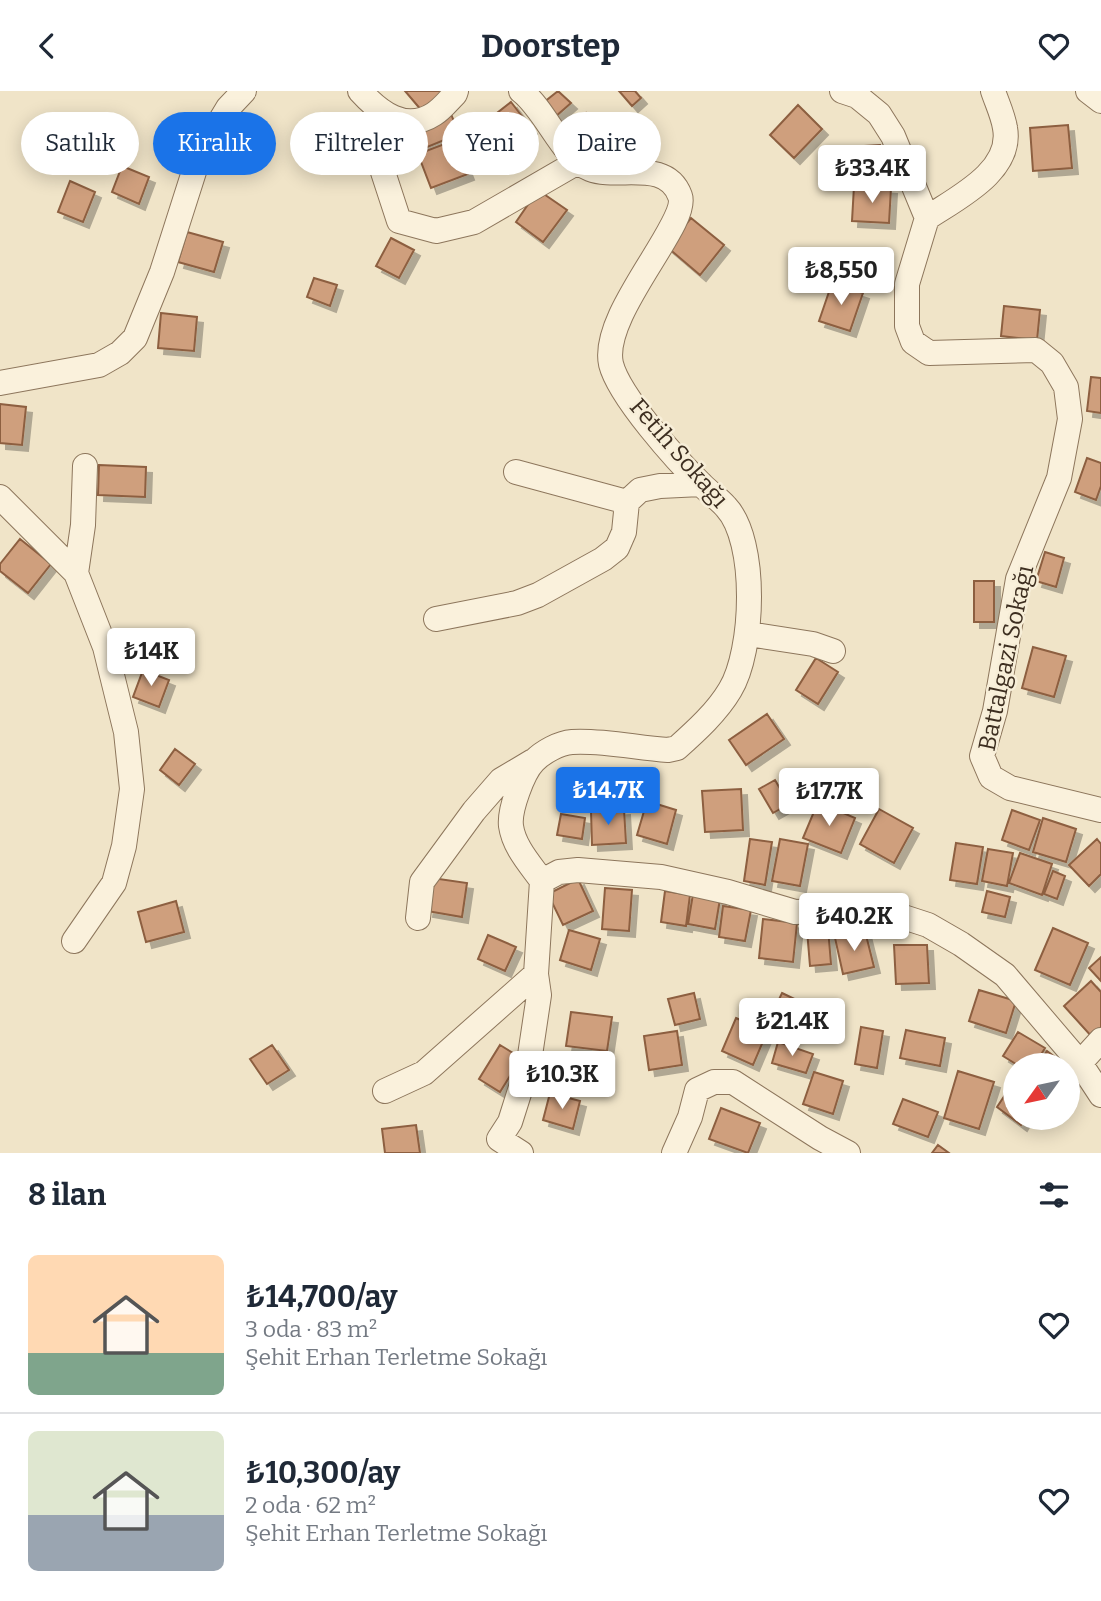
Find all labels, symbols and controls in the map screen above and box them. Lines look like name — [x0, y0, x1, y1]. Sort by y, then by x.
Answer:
icon: back — [28, 27, 66, 65]
text: Doorstep — [481, 27, 620, 65]
icon: heart — [1035, 27, 1073, 65]
chip: Satılık — [21, 112, 139, 175]
chip: Kiralık — [153, 112, 276, 175]
chip: Filtreler — [290, 112, 428, 175]
chip: Yeni — [442, 112, 539, 175]
chip: Daire — [553, 112, 661, 175]
pin: ₺33.4K — [815, 145, 929, 205]
text: ₺33.4K — [834, 154, 910, 182]
pin: ₺8,550 — [784, 247, 898, 307]
text: ₺8,550 — [804, 256, 878, 284]
street label: Fetih Sokağı — [624, 393, 734, 513]
street label: Battalgazi Sokağı — [973, 563, 1039, 753]
pin: ₺14K — [110, 629, 192, 688]
text: ₺14K — [123, 637, 179, 665]
pin: ₺14.7K — [551, 767, 665, 827]
pin: ₺17.7K — [772, 769, 886, 828]
text: ₺14.7K — [572, 776, 644, 804]
text: ₺17.7K — [795, 777, 863, 805]
pin: ₺40.2K — [797, 893, 911, 953]
text: ₺40.2K — [815, 902, 893, 930]
pin: ₺21.4K — [735, 999, 849, 1058]
text: ₺21.4K — [755, 1007, 829, 1035]
pin: ₺10.3K — [505, 1051, 619, 1111]
north arrow — [1003, 1053, 1080, 1131]
map controls — [1003, 1053, 1080, 1130]
text: ₺10.3K — [525, 1060, 599, 1088]
icon: filters — [1035, 1176, 1073, 1214]
text: 8 ilan — [28, 1177, 106, 1213]
text: ₺14,700/ay — [245, 1279, 397, 1315]
icon: home — [84, 1283, 168, 1367]
icon: heart — [1035, 1306, 1073, 1344]
text: 3 oda · 83 m² — [245, 1315, 377, 1343]
text: Şehit Erhan Terletme Sokağı — [245, 1343, 547, 1371]
text: ₺10,300/ay — [245, 1455, 400, 1491]
icon: home — [84, 1459, 168, 1543]
icon: heart — [1035, 1482, 1073, 1520]
text: 2 oda · 62 m² — [245, 1491, 376, 1519]
text: Şehit Erhan Terletme Sokağı — [245, 1519, 547, 1547]

